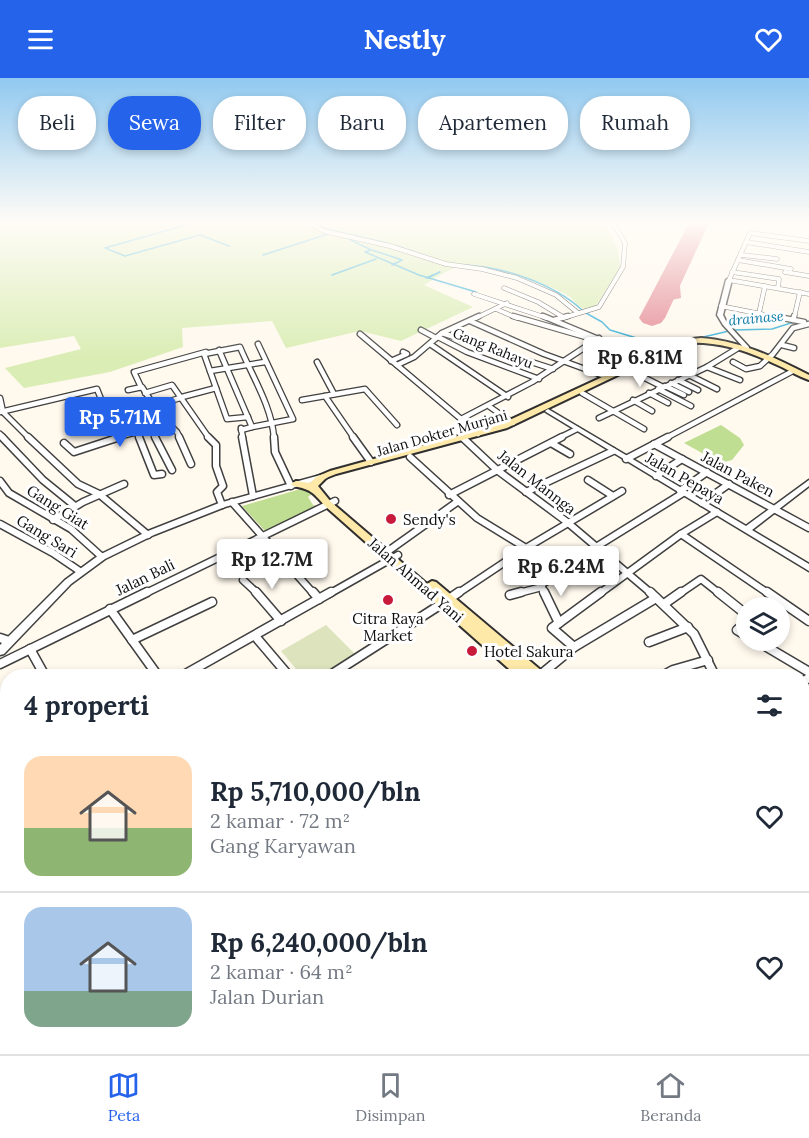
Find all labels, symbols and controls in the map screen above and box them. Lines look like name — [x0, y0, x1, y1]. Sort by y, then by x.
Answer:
text: Nestly — [363, 22, 446, 56]
icon: menu — [24, 23, 57, 56]
icon: heart — [752, 23, 785, 56]
chip: Beli — [18, 96, 96, 150]
chip: Sewa — [108, 96, 201, 150]
chip: Filter — [213, 96, 306, 150]
chip: Baru — [318, 96, 406, 150]
chip: Apartemen — [418, 96, 568, 150]
chip: Rumah — [580, 96, 690, 150]
water label: drainase — [728, 307, 785, 329]
street label: Gang Rahayu — [450, 324, 536, 372]
pin: Rp 6.81M — [578, 337, 702, 388]
text: Rp 6.81M — [597, 344, 683, 369]
pin: Rp 5.71M — [58, 397, 182, 448]
text: Rp 5.71M — [79, 404, 161, 429]
street label: Jalan Dokter Murjani — [374, 406, 509, 461]
street label: Jalan Mannga — [493, 445, 580, 518]
street label: Jalan Paken — [697, 446, 778, 501]
street label: Jalan Pepaya — [642, 447, 728, 508]
street label: Gang Giat — [23, 481, 93, 534]
street label: Gang Sari — [13, 510, 81, 562]
place label: Sendy's — [403, 510, 456, 529]
marker: Sendy's — [384, 512, 398, 526]
street label: Jalan Ahmad Yani — [364, 533, 468, 627]
pin: Rp 12.7M — [210, 539, 334, 590]
text: Rp 12.7M — [231, 546, 313, 571]
pin: Rp 6.24M — [499, 546, 623, 597]
text: Rp 6.24M — [517, 553, 605, 578]
street label: Jalan Bali — [111, 555, 178, 600]
marker: Citra Raya Market — [381, 593, 395, 607]
map controls — [736, 597, 790, 651]
button: layers — [736, 597, 790, 651]
place label: Citra Raya Market — [352, 609, 424, 645]
place label: Hotel Sakura — [484, 642, 574, 661]
marker: Hotel Sakura — [465, 644, 479, 658]
text: 4 properti — [24, 689, 149, 722]
icon: filters — [753, 689, 786, 722]
text: Rp 5,710,000/bln — [210, 775, 421, 808]
icon: home — [72, 780, 144, 852]
icon: heart — [753, 800, 786, 833]
text: 2 kamar · 72 m² — [210, 808, 350, 833]
text: Gang Karyawan — [210, 833, 356, 858]
text: Rp 6,240,000/bln — [210, 926, 428, 959]
icon: home — [72, 931, 144, 1003]
icon: heart — [753, 951, 786, 984]
text: 2 kamar · 64 m² — [210, 959, 353, 984]
text: Jalan Durian — [210, 984, 324, 1009]
tab: Peta — [107, 1069, 140, 1125]
tab: Disimpan — [355, 1069, 425, 1125]
tab: Beranda — [640, 1069, 702, 1125]

